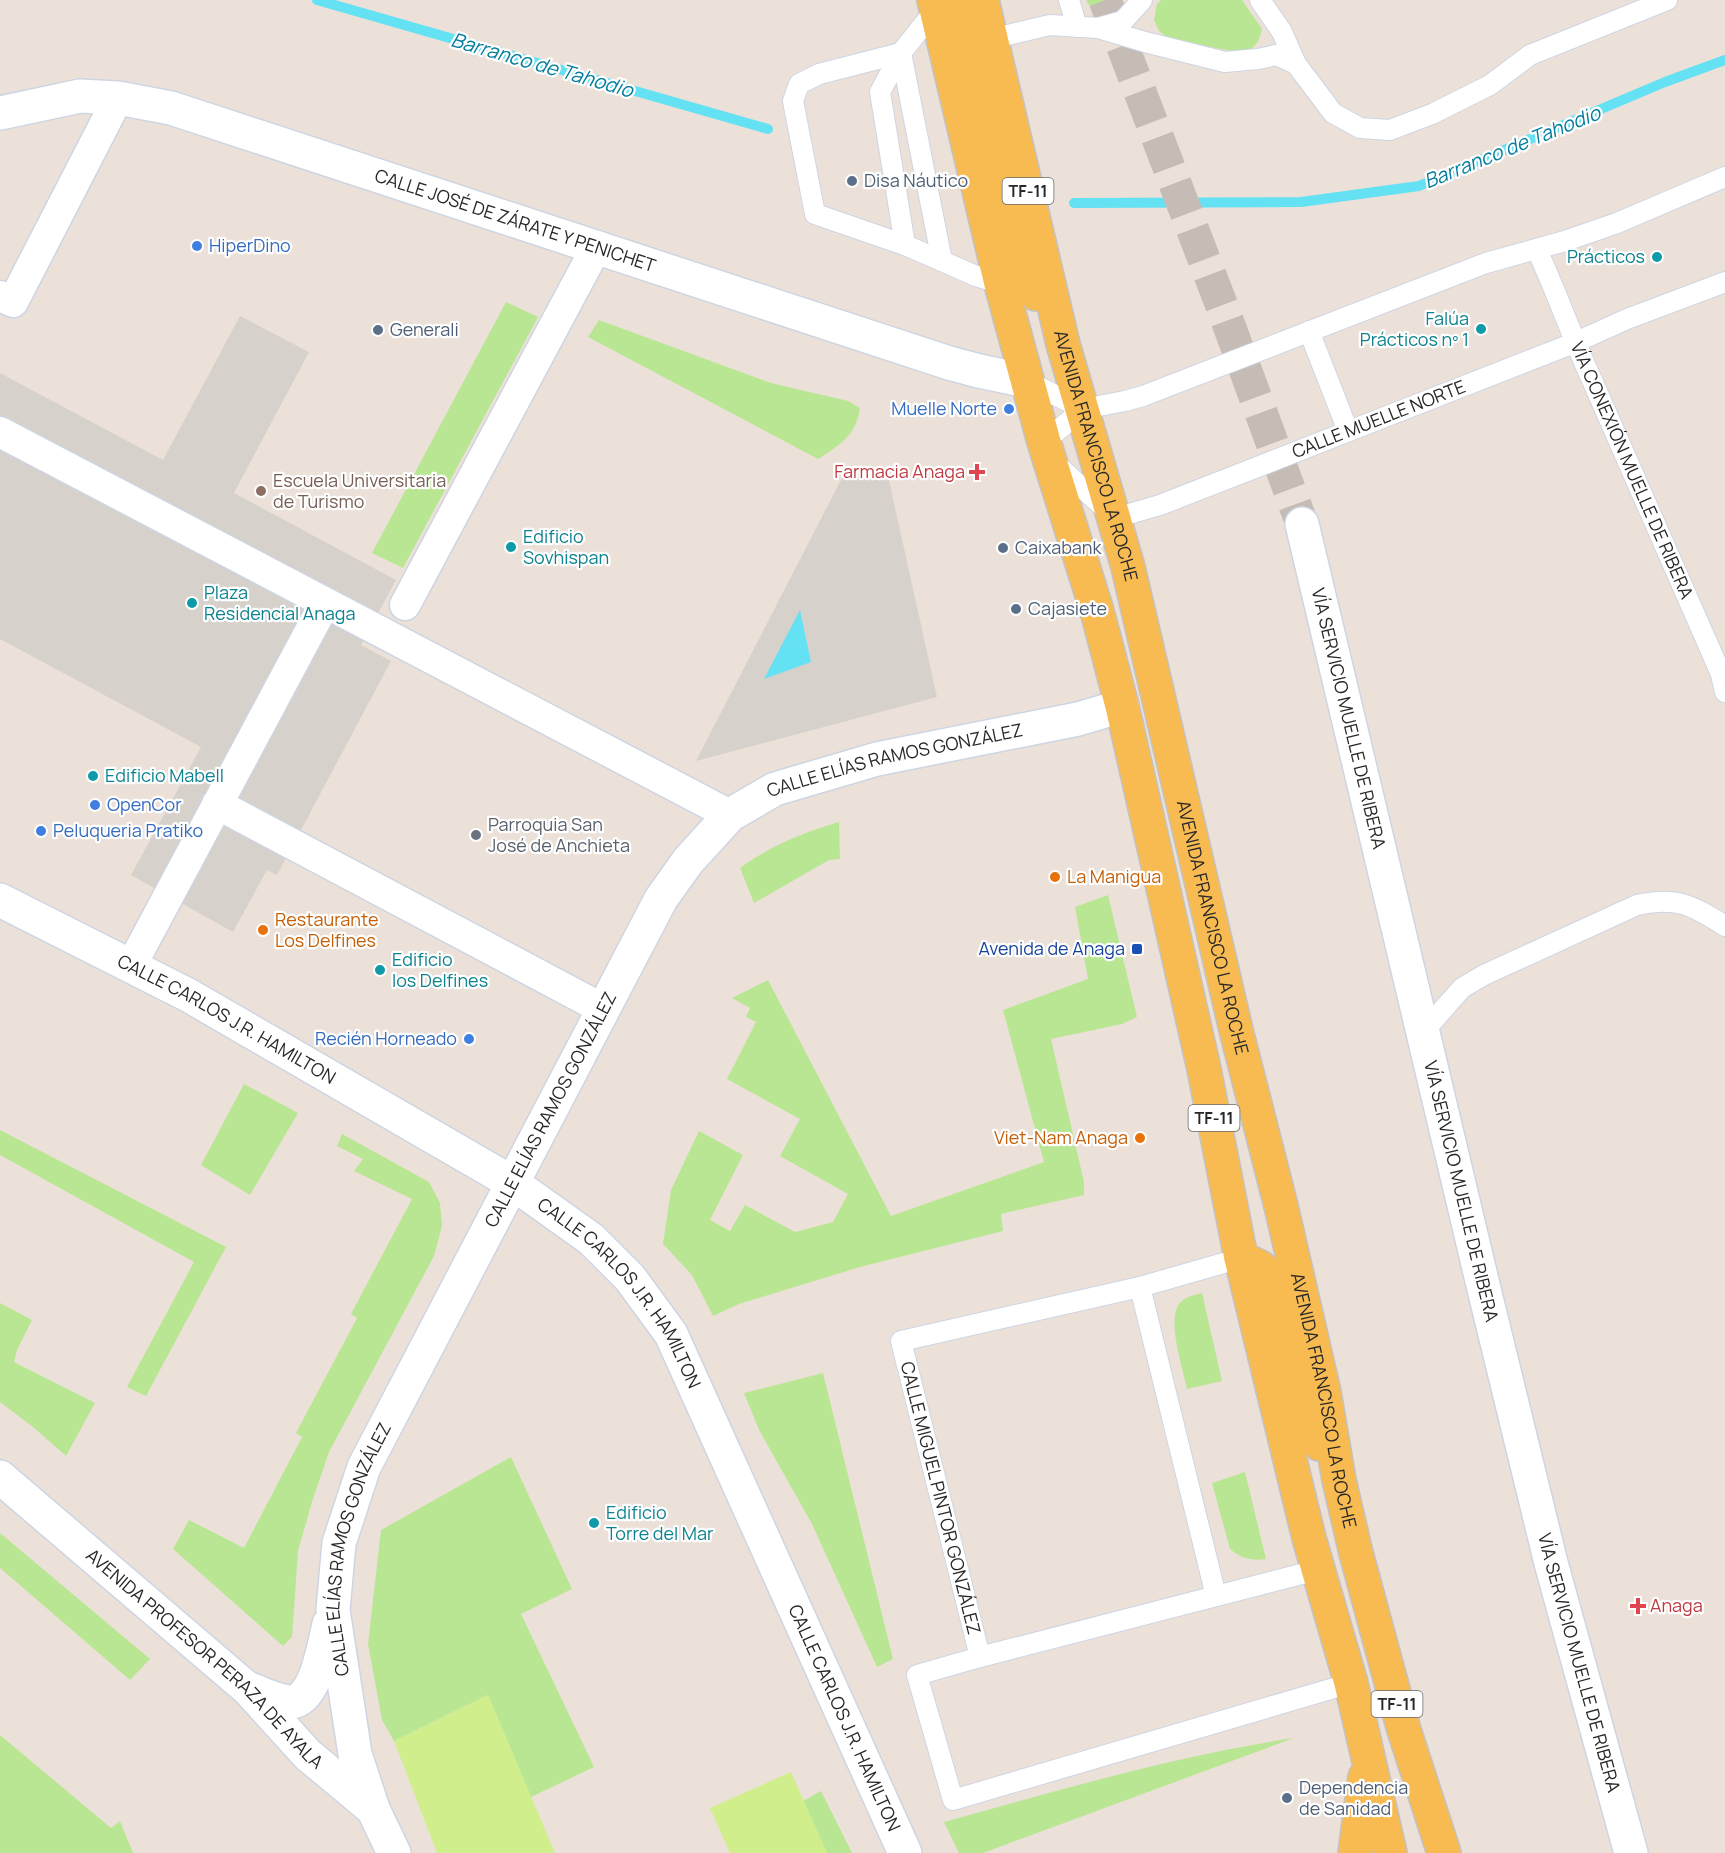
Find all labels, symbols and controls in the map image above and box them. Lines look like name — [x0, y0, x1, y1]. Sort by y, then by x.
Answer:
water label: Barranco de Tahodio — [448, 26, 637, 104]
water label: Barranco de Tahodio — [1420, 98, 1605, 194]
street label: CALLE JOSÉ DE ZÁRATE Y PENICHET — [372, 163, 659, 277]
place label: Disa Náutico — [864, 168, 968, 192]
marker: Disa Náutico — [845, 174, 859, 188]
road number: TF-11 — [1002, 178, 1054, 204]
place label: HiperDino — [209, 233, 291, 257]
marker: HiperDino — [190, 239, 204, 253]
place label: Prácticos — [1567, 244, 1645, 268]
marker: Prácticos — [1650, 250, 1664, 264]
place label: Falúa Prácticos nº 1 — [1360, 306, 1469, 351]
place label: Generali — [390, 317, 459, 341]
marker: Falúa Prácticos nº 1 — [1474, 322, 1488, 336]
marker: Generali — [371, 323, 385, 337]
street label: AVENIDA FRANCISCO LA ROCHE — [1049, 328, 1144, 584]
street label: VÍA CONEXIÓN MUELLE DE RIBERA — [1566, 338, 1700, 603]
street label: CALLE MUELLE NORTE — [1288, 374, 1469, 463]
place label: Muelle Norte — [891, 396, 997, 420]
marker: Muelle Norte — [1002, 402, 1016, 416]
place label: Farmacia Anaga — [834, 459, 965, 483]
marker: Farmacia Anaga — [970, 465, 984, 479]
place label: Escuela Universitaria de Turismo — [273, 468, 446, 513]
marker: Escuela Universitaria de Turismo — [254, 484, 268, 498]
place label: Edificio Sovhispan — [523, 524, 609, 569]
place label: Caixabank — [1015, 535, 1103, 559]
marker: Edificio Sovhispan — [504, 540, 518, 554]
marker: Caixabank — [996, 541, 1010, 555]
place label: Plaza Residencial Anaga — [204, 580, 356, 625]
street label: VÍA SERVICIO MUELLE DE RIBERA — [1307, 585, 1392, 852]
marker: Plaza Residencial Anaga — [185, 596, 199, 610]
place label: Cajasiete — [1028, 596, 1107, 620]
marker: Cajasiete — [1009, 602, 1023, 616]
street label: CALLE ELÍAS RAMOS GONZÁLEZ — [762, 717, 1025, 802]
place label: Edificio Mabell — [105, 763, 224, 787]
marker: Edificio Mabell — [86, 769, 100, 783]
place label: OpenCor — [107, 792, 182, 816]
marker: OpenCor — [88, 798, 102, 812]
street label: AVENIDA FRANCISCO LA ROCHE — [1172, 798, 1255, 1057]
place label: Parroquia San José de Anchieta — [488, 812, 630, 857]
place label: Peluqueria Pratiko — [53, 818, 203, 842]
marker: Peluqueria Pratiko — [34, 824, 48, 838]
marker: Parroquia San José de Anchieta — [469, 828, 483, 842]
place label: La Manigua — [1067, 864, 1161, 888]
marker: La Manigua — [1048, 870, 1062, 884]
place label: Restaurante Los Delfines — [275, 907, 378, 952]
marker: Restaurante Los Delfines — [256, 923, 270, 937]
place label: Avenida de Anaga — [979, 936, 1125, 960]
marker: Avenida de Anaga — [1130, 942, 1144, 956]
place label: Edificio los Delfines — [392, 947, 488, 992]
street label: CALLE CARLOS J.R. HAMILTON — [114, 948, 340, 1089]
marker: Edificio los Delfines — [373, 963, 387, 977]
street label: CALLE ELÍAS RAMOS GONZÁLEZ — [479, 987, 621, 1231]
place label: Recién Horneado — [315, 1026, 457, 1050]
marker: Recién Horneado — [462, 1032, 476, 1046]
street label: VÍA SERVICIO MUELLE DE RIBERA — [1419, 1058, 1505, 1325]
road number: TF-11 — [1188, 1105, 1240, 1131]
place label: Viet-Nam Anaga — [994, 1125, 1128, 1149]
marker: Viet-Nam Anaga — [1133, 1131, 1147, 1145]
street label: CALLE CARLOS J.R. HAMILTON — [533, 1192, 707, 1392]
street label: AVENIDA FRANCISCO LA ROCHE — [1286, 1270, 1363, 1531]
street label: CALLE MIGUEL PINTOR GONZÁLEZ — [896, 1359, 987, 1637]
street label: CALLE ELÍAS RAMOS GONZÁLEZ — [320, 1418, 396, 1678]
place label: Edificio Torre del Mar — [606, 1500, 714, 1545]
marker: Edificio Torre del Mar — [587, 1516, 601, 1530]
street label: VÍA SERVICIO MUELLE DE RIBERA — [1533, 1531, 1627, 1795]
street label: AVENIDA PROFESOR PERAZA DE AYALA — [81, 1543, 329, 1774]
place label: Anaga — [1650, 1593, 1703, 1617]
marker: Anaga — [1631, 1599, 1645, 1613]
street label: CALLE CARLOS J.R. HAMILTON — [784, 1601, 907, 1835]
road number: TF-11 — [1372, 1691, 1422, 1717]
place label: Dependencia de Sanidad — [1299, 1775, 1408, 1820]
marker: Dependencia de Sanidad — [1280, 1791, 1294, 1805]

